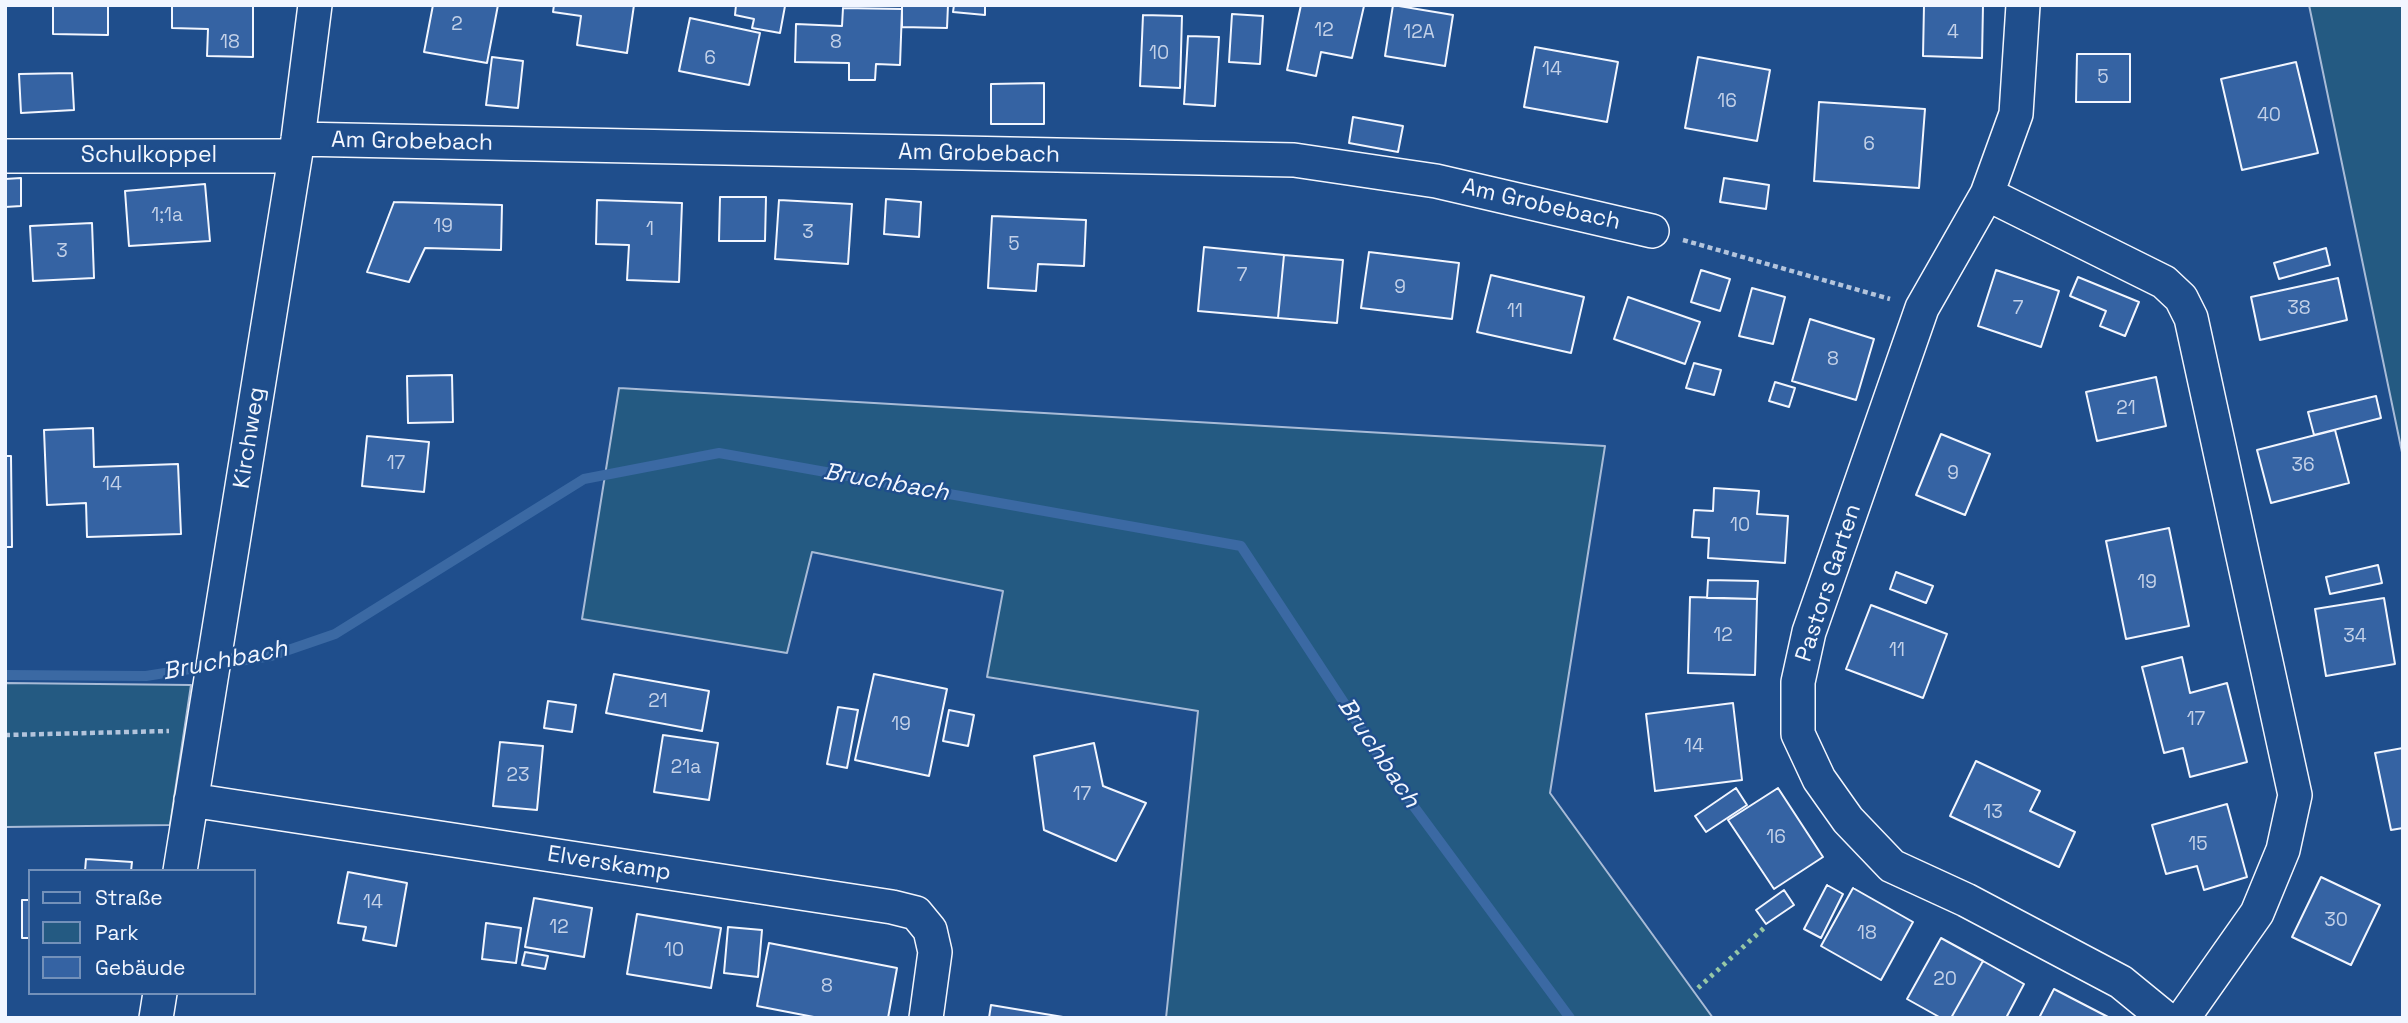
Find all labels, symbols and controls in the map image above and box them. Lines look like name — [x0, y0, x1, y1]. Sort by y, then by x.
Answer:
house number: 2 — [451, 14, 463, 36]
house number: 12 — [1314, 20, 1334, 42]
house number: 12A — [1403, 22, 1435, 44]
house number: 4 — [1947, 22, 1959, 44]
house number: 18 — [220, 32, 240, 54]
house number: 8 — [830, 32, 842, 54]
house number: 10 — [1149, 43, 1169, 65]
house number: 6 — [704, 48, 716, 70]
house number: 14 — [1542, 59, 1562, 81]
house number: 5 — [2097, 67, 2109, 89]
house number: 16 — [1717, 91, 1737, 113]
house number: 40 — [2257, 105, 2281, 127]
street label: Am Grobebach — [331, 127, 493, 157]
house number: 6 — [1863, 134, 1875, 156]
street label: Am Grobebach — [898, 139, 1060, 169]
street label: Schulkoppel — [81, 142, 217, 170]
street label: Am Grobebach — [1459, 173, 1623, 237]
house number: 1;1a — [151, 205, 183, 227]
house number: 19 — [433, 216, 453, 238]
house number: 1 — [646, 219, 654, 241]
house number: 3 — [802, 222, 814, 244]
house number: 5 — [1008, 234, 1020, 256]
house number: 3 — [56, 241, 68, 263]
house number: 7 — [1237, 265, 1247, 287]
house number: 9 — [1394, 277, 1406, 299]
house number: 7 — [2013, 298, 2023, 320]
house number: 38 — [2287, 298, 2311, 320]
house number: 11 — [1507, 301, 1523, 323]
house number: 8 — [1827, 349, 1839, 371]
street label: Kirchweg — [228, 385, 272, 491]
house number: 21 — [2116, 398, 2136, 420]
house number: 17 — [387, 453, 405, 475]
house number: 36 — [2291, 455, 2315, 477]
water label: Bruchbach — [821, 458, 951, 508]
house number: 9 — [1947, 463, 1959, 485]
house number: 14 — [102, 474, 122, 496]
street label: Pastors Garten — [1790, 501, 1868, 665]
house number: 10 — [1730, 515, 1750, 537]
house number: 19 — [2137, 572, 2157, 594]
house number: 12 — [1713, 625, 1733, 647]
house number: 34 — [2343, 626, 2367, 648]
water label: Bruchbach — [160, 635, 290, 687]
house number: 11 — [1889, 640, 1905, 662]
house number: 21 — [648, 691, 668, 713]
water label: Bruchbach — [1331, 692, 1425, 814]
house number: 17 — [2187, 709, 2205, 731]
house number: 19 — [891, 714, 911, 736]
house number: 14 — [1684, 736, 1704, 758]
house number: 21a — [671, 757, 701, 779]
house number: 23 — [507, 765, 529, 787]
house number: 17 — [1073, 784, 1091, 806]
house number: 13 — [1983, 802, 2003, 824]
house number: 16 — [1766, 827, 1786, 849]
house number: 15 — [2188, 834, 2208, 856]
street label: Elverskamp — [545, 841, 673, 887]
legend — [28, 869, 256, 995]
text: Straße — [95, 884, 163, 911]
house number: 14 — [363, 892, 383, 914]
house number: 30 — [2324, 910, 2348, 932]
house number: 12 — [549, 917, 569, 939]
text: Park — [95, 919, 139, 946]
house number: 18 — [1857, 923, 1877, 945]
house number: 10 — [664, 940, 684, 962]
text: Gebäude — [95, 954, 185, 981]
house number: 20 — [1933, 969, 1957, 991]
house number: 8 — [821, 976, 833, 998]

